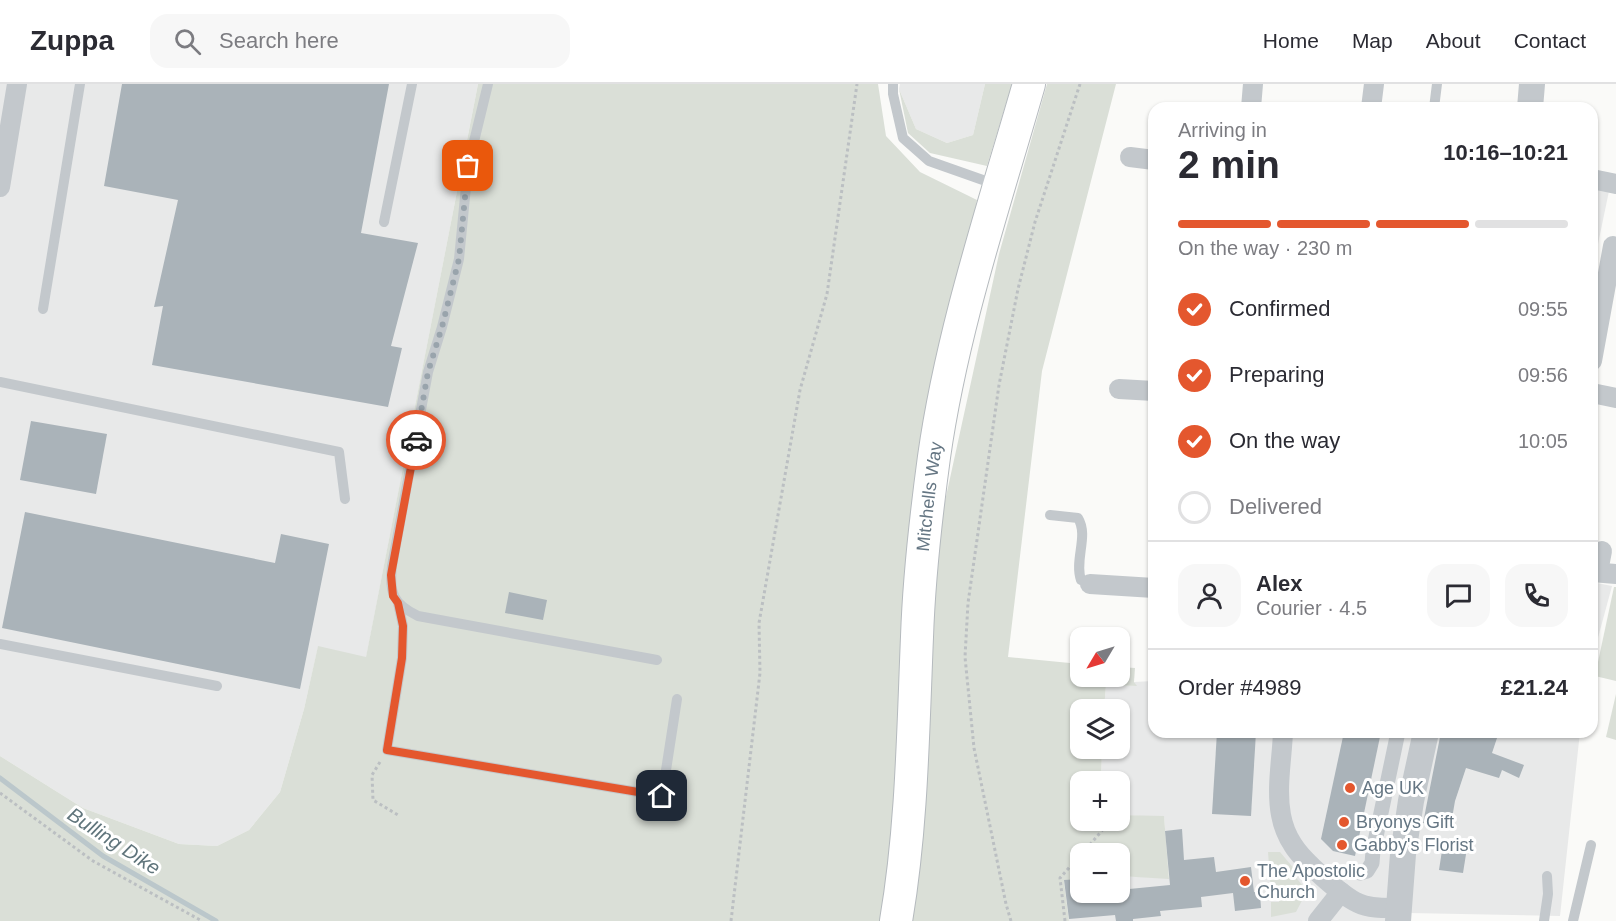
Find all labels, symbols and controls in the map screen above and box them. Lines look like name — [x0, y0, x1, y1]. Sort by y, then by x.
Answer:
search box — [150, 14, 570, 68]
text: Zuppa — [30, 25, 114, 56]
icon: search — [171, 25, 204, 58]
text: Search here — [219, 28, 339, 53]
text: Home — [1263, 29, 1319, 52]
text: Map — [1352, 29, 1393, 52]
text: About — [1426, 29, 1481, 52]
text: Contact — [1514, 29, 1586, 52]
text: Arriving in — [1178, 119, 1267, 141]
pin — [442, 140, 493, 191]
text: 10:16–10:21 — [1443, 140, 1568, 165]
text: 2 min — [1178, 143, 1280, 186]
icon: bag — [451, 149, 484, 182]
text: On the way · 230 m — [1178, 237, 1353, 259]
icon: check — [1178, 293, 1211, 326]
text: Confirmed — [1229, 296, 1330, 321]
text: 09:55 — [1518, 298, 1568, 320]
icon: check — [1178, 359, 1211, 392]
text: Preparing — [1229, 362, 1324, 387]
text: 09:56 — [1518, 364, 1568, 386]
courier — [386, 410, 446, 470]
icon: car — [400, 424, 433, 457]
icon: check — [1178, 425, 1211, 458]
text: On the way — [1229, 428, 1340, 453]
text: 10:05 — [1518, 430, 1568, 452]
street label: Mitchells Way — [913, 440, 946, 552]
text: Delivered — [1229, 494, 1322, 519]
button: person — [1178, 564, 1241, 627]
button: chat — [1427, 564, 1490, 627]
button: phone — [1505, 564, 1568, 627]
text: Alex — [1256, 571, 1302, 596]
text: Courier · 4.5 — [1256, 597, 1367, 619]
north arrow — [1070, 627, 1130, 687]
map controls — [1070, 627, 1130, 903]
text: Order #4989 — [1178, 675, 1302, 700]
text: £21.24 — [1501, 675, 1568, 700]
button: layers — [1070, 699, 1130, 759]
pin — [636, 770, 687, 821]
button: + — [1070, 771, 1130, 831]
place label: Age UK — [1362, 778, 1424, 798]
icon: home — [645, 779, 678, 812]
marker: Age UK — [1343, 781, 1357, 795]
water label: Bulling Dike — [64, 803, 164, 879]
place label: Bryonys Gift — [1356, 812, 1454, 832]
marker: Bryonys Gift — [1337, 815, 1351, 829]
place label: Gabby's Florist — [1354, 835, 1473, 855]
marker: Gabby's Florist — [1335, 838, 1349, 852]
button: − — [1070, 843, 1130, 903]
place label: The Apostolic Church — [1257, 861, 1365, 902]
marker: The Apostolic Church — [1238, 874, 1252, 888]

